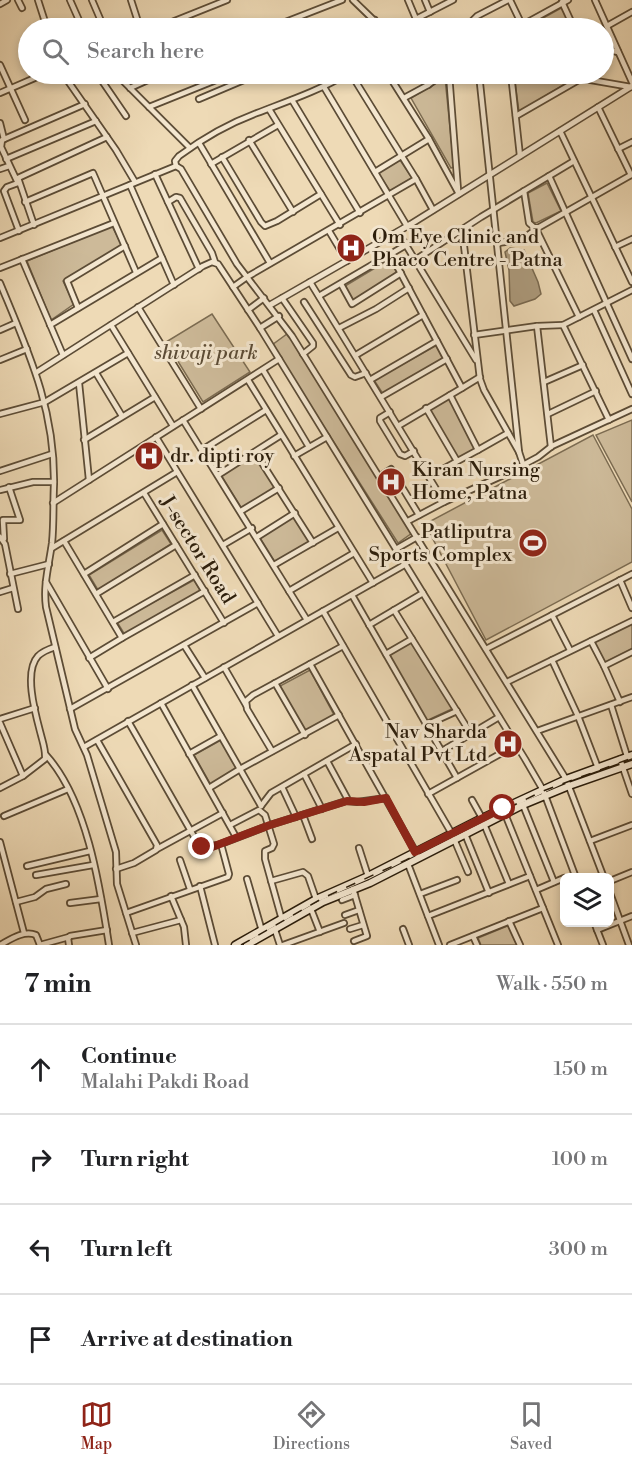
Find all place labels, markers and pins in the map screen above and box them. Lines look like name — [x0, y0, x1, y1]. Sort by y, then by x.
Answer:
place label: Om Eye Clinic and Phaco Centre - Patna — [372, 225, 563, 273]
hospital icon: Om Eye Clinic and Phaco Centre - Patna — [335, 232, 367, 264]
hospital icon: dr. dipti roy — [133, 440, 165, 472]
place label: dr. dipti roy — [170, 444, 274, 469]
place label: Kiran Nursing Home, Patna — [412, 458, 541, 506]
hospital icon: Kiran Nursing Home, Patna — [375, 466, 407, 498]
place label: Patliputra Sports Complex — [369, 520, 513, 568]
sports icon: Patliputra Sports Complex — [517, 527, 549, 559]
place label: Nav Sharda Aspatal Pvt Ltd — [348, 720, 488, 768]
hospital icon: Nav Sharda Aspatal Pvt Ltd — [492, 728, 524, 760]

